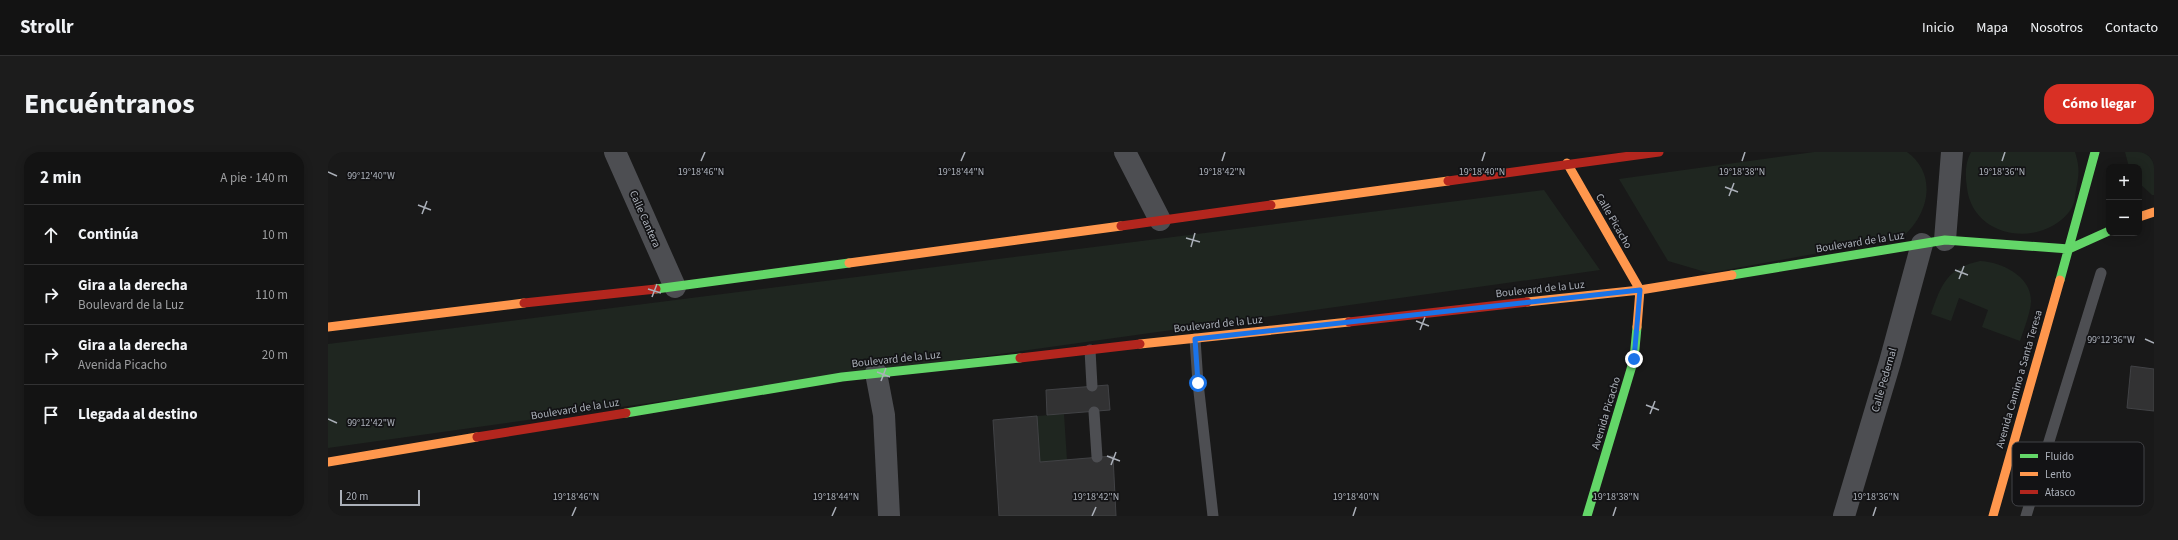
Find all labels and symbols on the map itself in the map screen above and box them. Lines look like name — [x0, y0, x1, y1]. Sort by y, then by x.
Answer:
text: 19°18'46"N — [678, 165, 724, 179]
text: 19°18'44"N — [938, 165, 984, 179]
text: 19°18'42"N — [1199, 165, 1245, 179]
text: 19°18'40"N — [1459, 165, 1505, 179]
text: 19°18'38"N — [1719, 165, 1765, 179]
text: 19°18'36"N — [1979, 165, 2025, 179]
text: 99°12'40"W — [347, 169, 395, 183]
street label: Calle Cantera — [626, 188, 664, 250]
street label: Calle Picacho — [1592, 191, 1636, 251]
street label: Boulevard de la Luz — [1815, 228, 1906, 256]
street label: Boulevard de la Luz — [1495, 277, 1586, 301]
street label: Avenida Camino a Santa Teresa — [1992, 308, 2046, 450]
street label: Boulevard de la Luz — [1173, 312, 1264, 336]
text: 99°12'36"W — [2087, 333, 2135, 347]
street label: Calle Pedernal — [1868, 346, 1900, 414]
street label: Boulevard de la Luz — [851, 347, 942, 371]
route end — [1625, 350, 1643, 368]
route start — [1189, 374, 1207, 392]
street label: Avenida Picacho — [1588, 375, 1624, 451]
street label: Boulevard de la Luz — [530, 395, 621, 423]
text: 99°12'42"W — [347, 416, 395, 430]
legend — [2012, 442, 2144, 506]
text: Fluido — [2045, 449, 2074, 464]
text: Lento — [2045, 467, 2071, 482]
text: Atasco — [2045, 485, 2075, 500]
scale bar — [340, 488, 420, 507]
text: 19°18'46"N — [553, 490, 599, 504]
text: 19°18'44"N — [813, 490, 859, 504]
text: 19°18'42"N — [1073, 490, 1119, 504]
text: 19°18'40"N — [1333, 490, 1379, 504]
text: 19°18'38"N — [1593, 490, 1639, 504]
text: 19°18'36"N — [1853, 490, 1899, 504]

